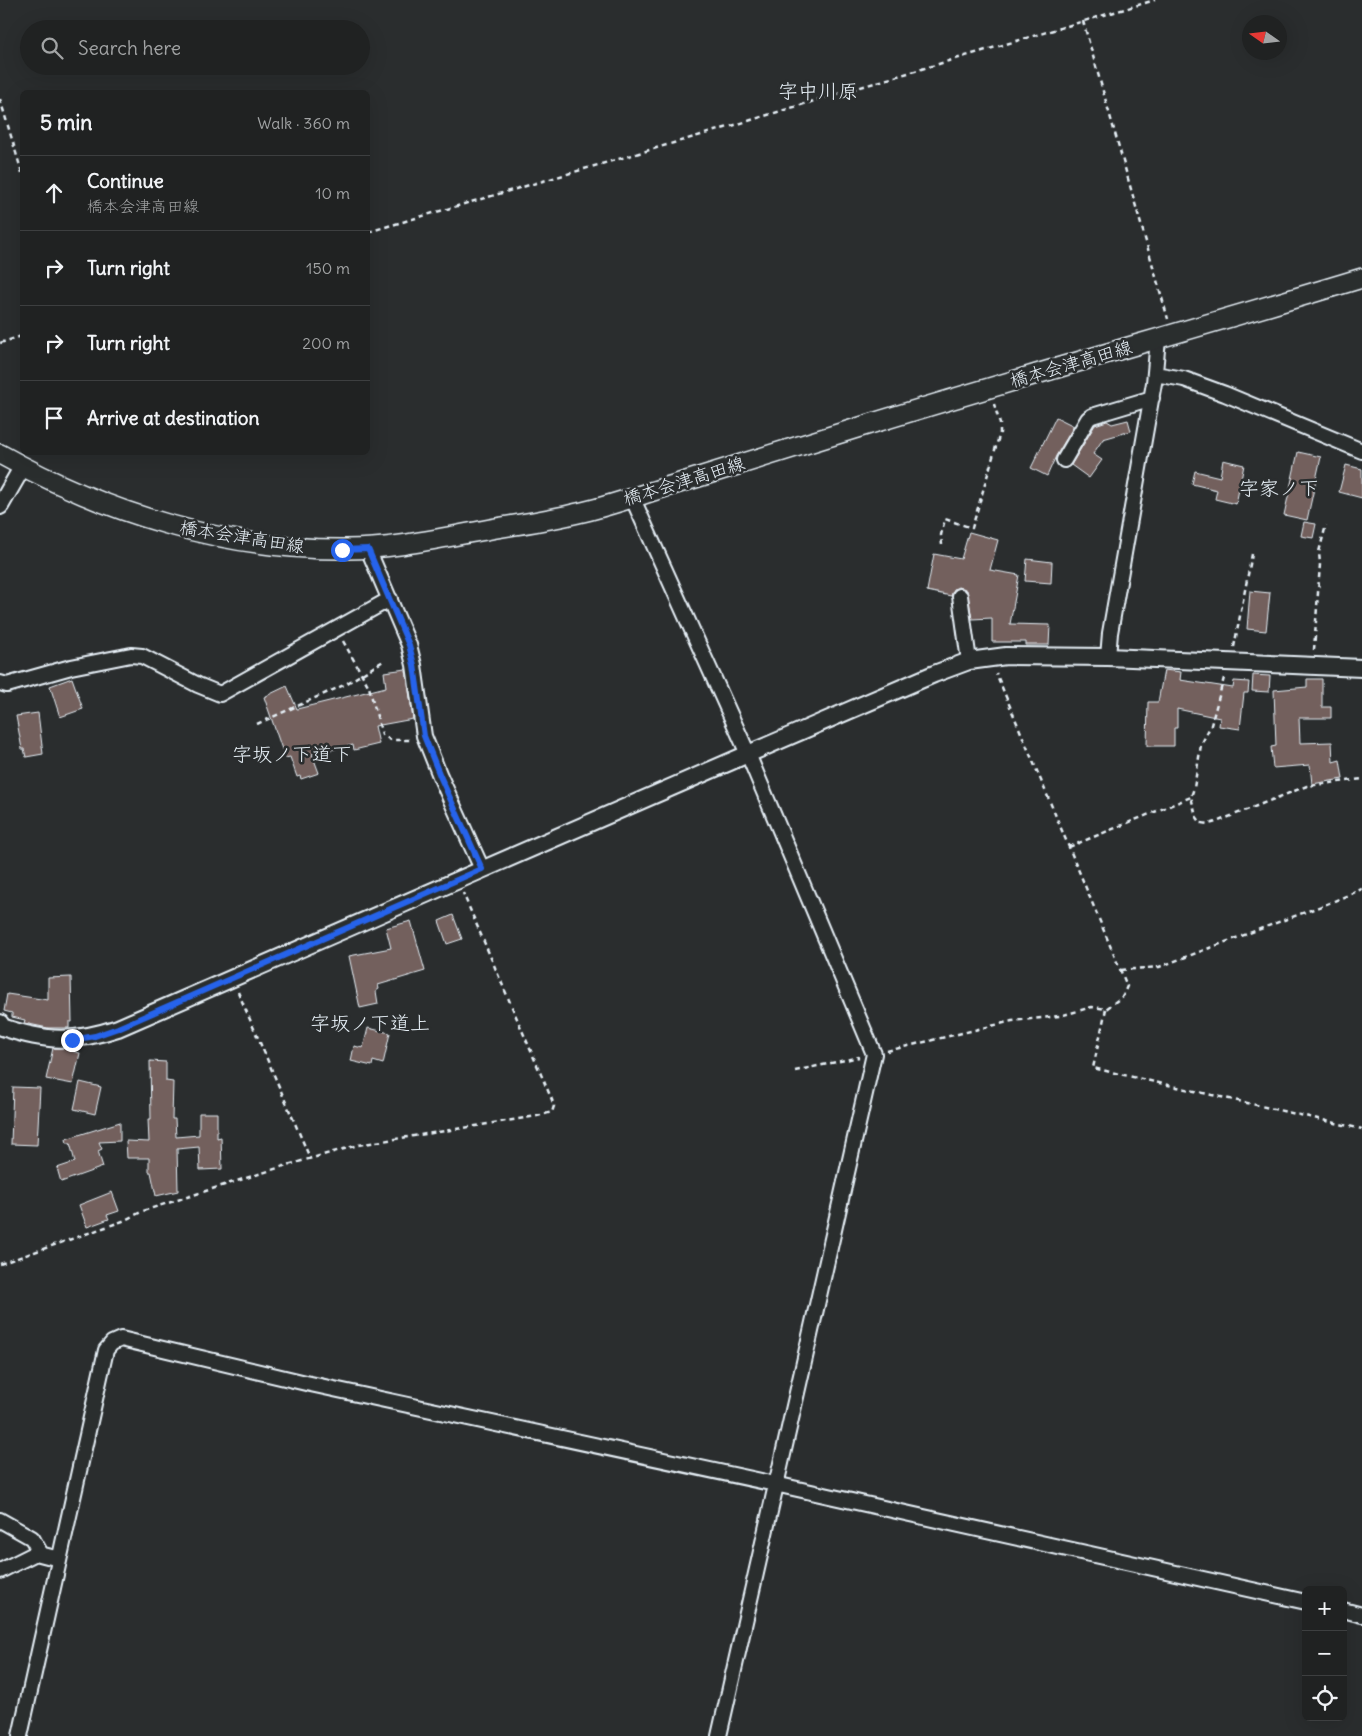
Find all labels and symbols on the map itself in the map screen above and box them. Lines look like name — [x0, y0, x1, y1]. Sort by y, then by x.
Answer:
north arrow — [1242, 15, 1287, 60]
district label: 字中川原 — [778, 78, 858, 103]
street label: 橋本会津高田線 — [1007, 335, 1135, 392]
street label: 橋本会津高田線 — [620, 451, 747, 510]
district label: 字家ノ下 — [1239, 475, 1319, 500]
street label: 橋本会津高田線 — [178, 515, 306, 558]
route start — [331, 539, 354, 562]
district label: 字坂ノ下道下 — [232, 741, 352, 766]
district label: 字坂ノ下道上 — [310, 1010, 430, 1035]
route end — [61, 1029, 84, 1052]

